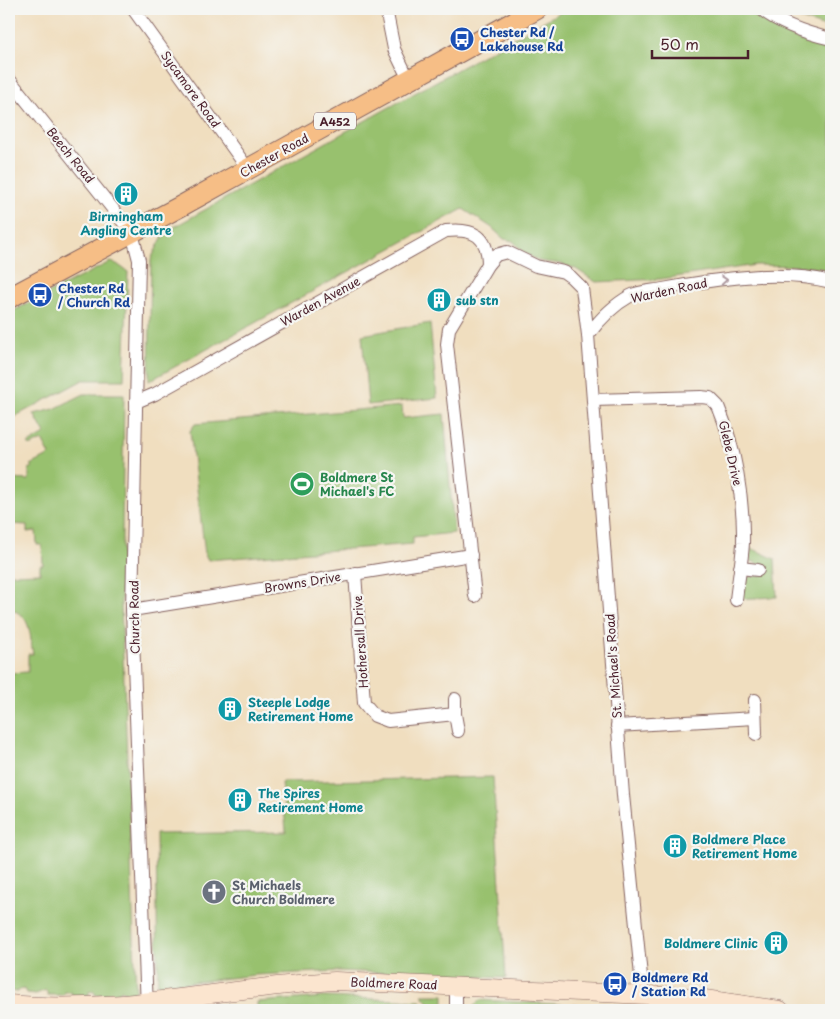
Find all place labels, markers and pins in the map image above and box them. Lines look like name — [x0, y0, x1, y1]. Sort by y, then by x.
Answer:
place label: Chester Rd / Lakehouse Rd — [480, 23, 564, 55]
bus stop icon: Chester Rd / Lakehouse Rd — [449, 26, 475, 52]
building icon: Birmingham Angling Centre — [113, 181, 139, 207]
place label: Birmingham Angling Centre — [80, 207, 172, 239]
place label: Chester Rd / Church Rd — [57, 279, 130, 311]
bus stop icon: Chester Rd / Church Rd — [27, 282, 53, 308]
building icon: sub stn — [426, 287, 452, 313]
place label: sub stn — [456, 291, 499, 309]
place label: Boldmere St Michael's FC — [320, 468, 394, 500]
sports icon: Boldmere St Michael's FC — [289, 471, 315, 497]
place label: Steeple Lodge Retirement Home — [248, 693, 354, 725]
building icon: Steeple Lodge Retirement Home — [217, 696, 243, 722]
place label: The Spires Retirement Home — [258, 784, 364, 816]
building icon: The Spires Retirement Home — [227, 787, 253, 813]
place label: Boldmere Place Retirement Home — [692, 830, 798, 862]
building icon: Boldmere Place Retirement Home — [662, 833, 688, 859]
place label: St Michaels Church Boldmere — [232, 876, 335, 908]
church icon: St Michaels Church Boldmere — [201, 879, 227, 905]
building icon: Boldmere Clinic — [763, 930, 789, 956]
place label: Boldmere Clinic — [664, 934, 758, 952]
place label: Boldmere Rd / Station Rd — [631, 968, 709, 1000]
bus stop icon: Boldmere Rd / Station Rd — [602, 971, 628, 997]

